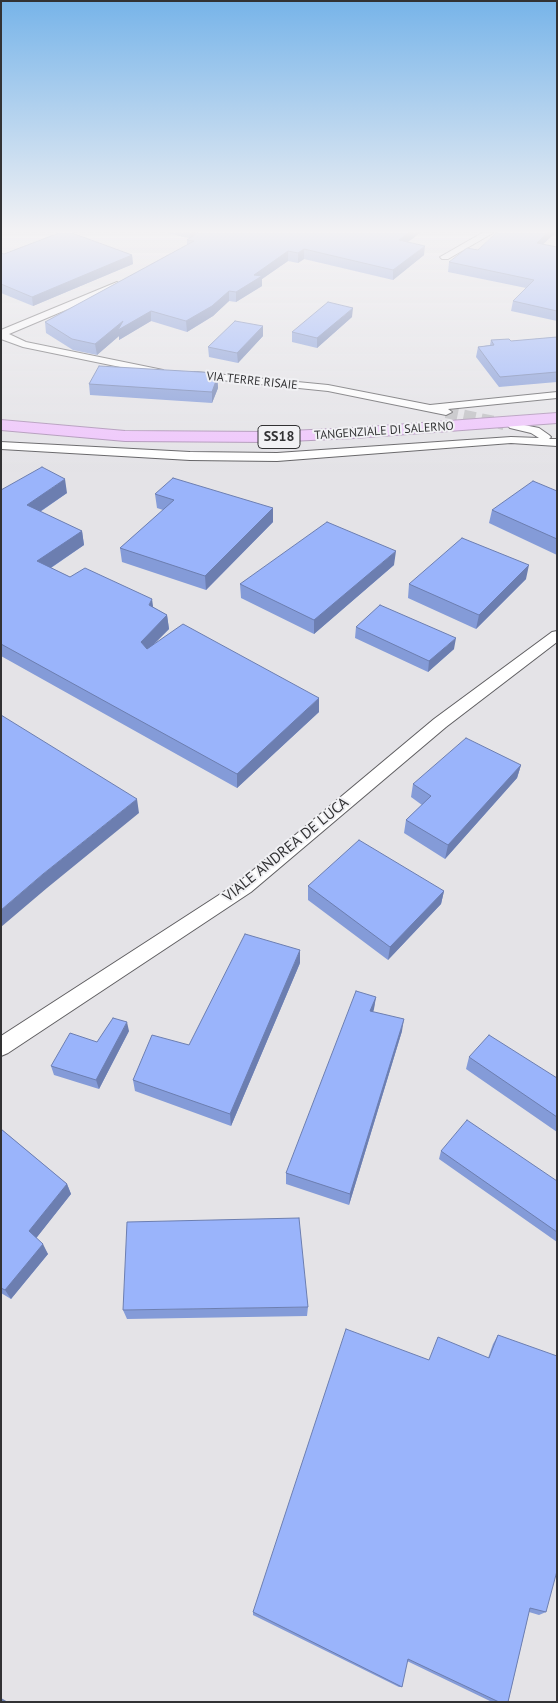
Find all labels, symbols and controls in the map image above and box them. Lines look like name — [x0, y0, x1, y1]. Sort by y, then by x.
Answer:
street label: VIA TERRE RISAIE — [206, 369, 298, 393]
street label: TANGENZIALE DI SALERNO — [314, 419, 454, 443]
road number: SS18 — [258, 426, 300, 448]
street label: VIALE ANDREA DE LUCA — [220, 794, 352, 906]

